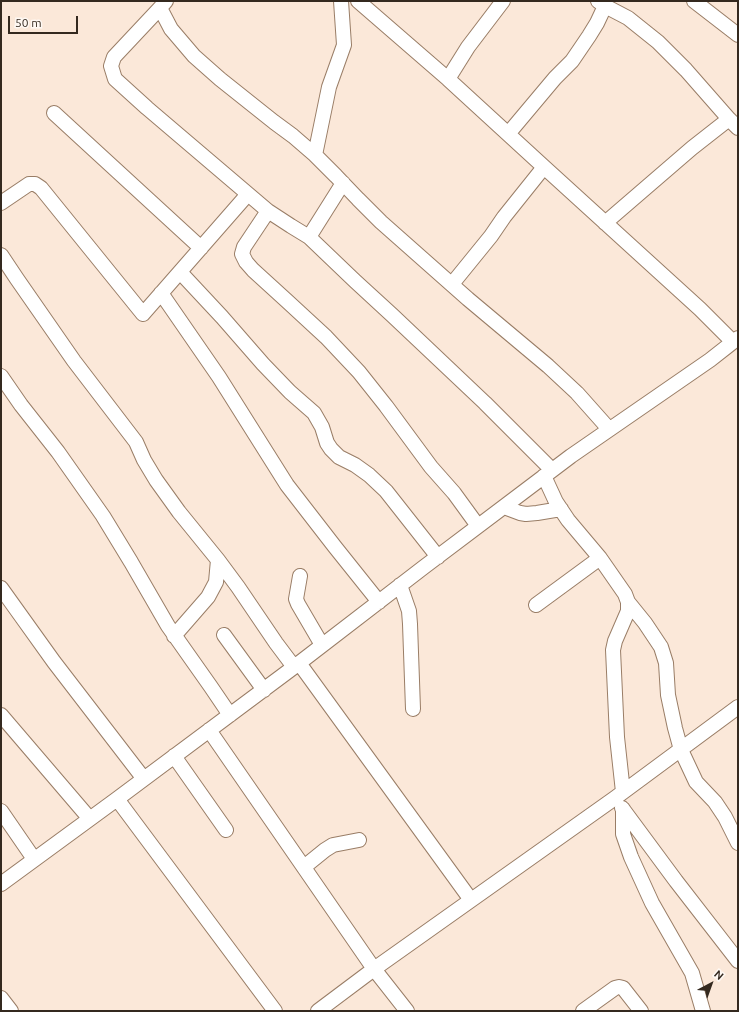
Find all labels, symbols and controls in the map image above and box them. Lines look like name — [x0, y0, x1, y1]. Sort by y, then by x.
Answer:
scale bar — [10, 8, 80, 34]
text: 50 m — [15, 16, 42, 29]
north arrow — [691, 964, 731, 1004]
text: N — [712, 968, 726, 982]

